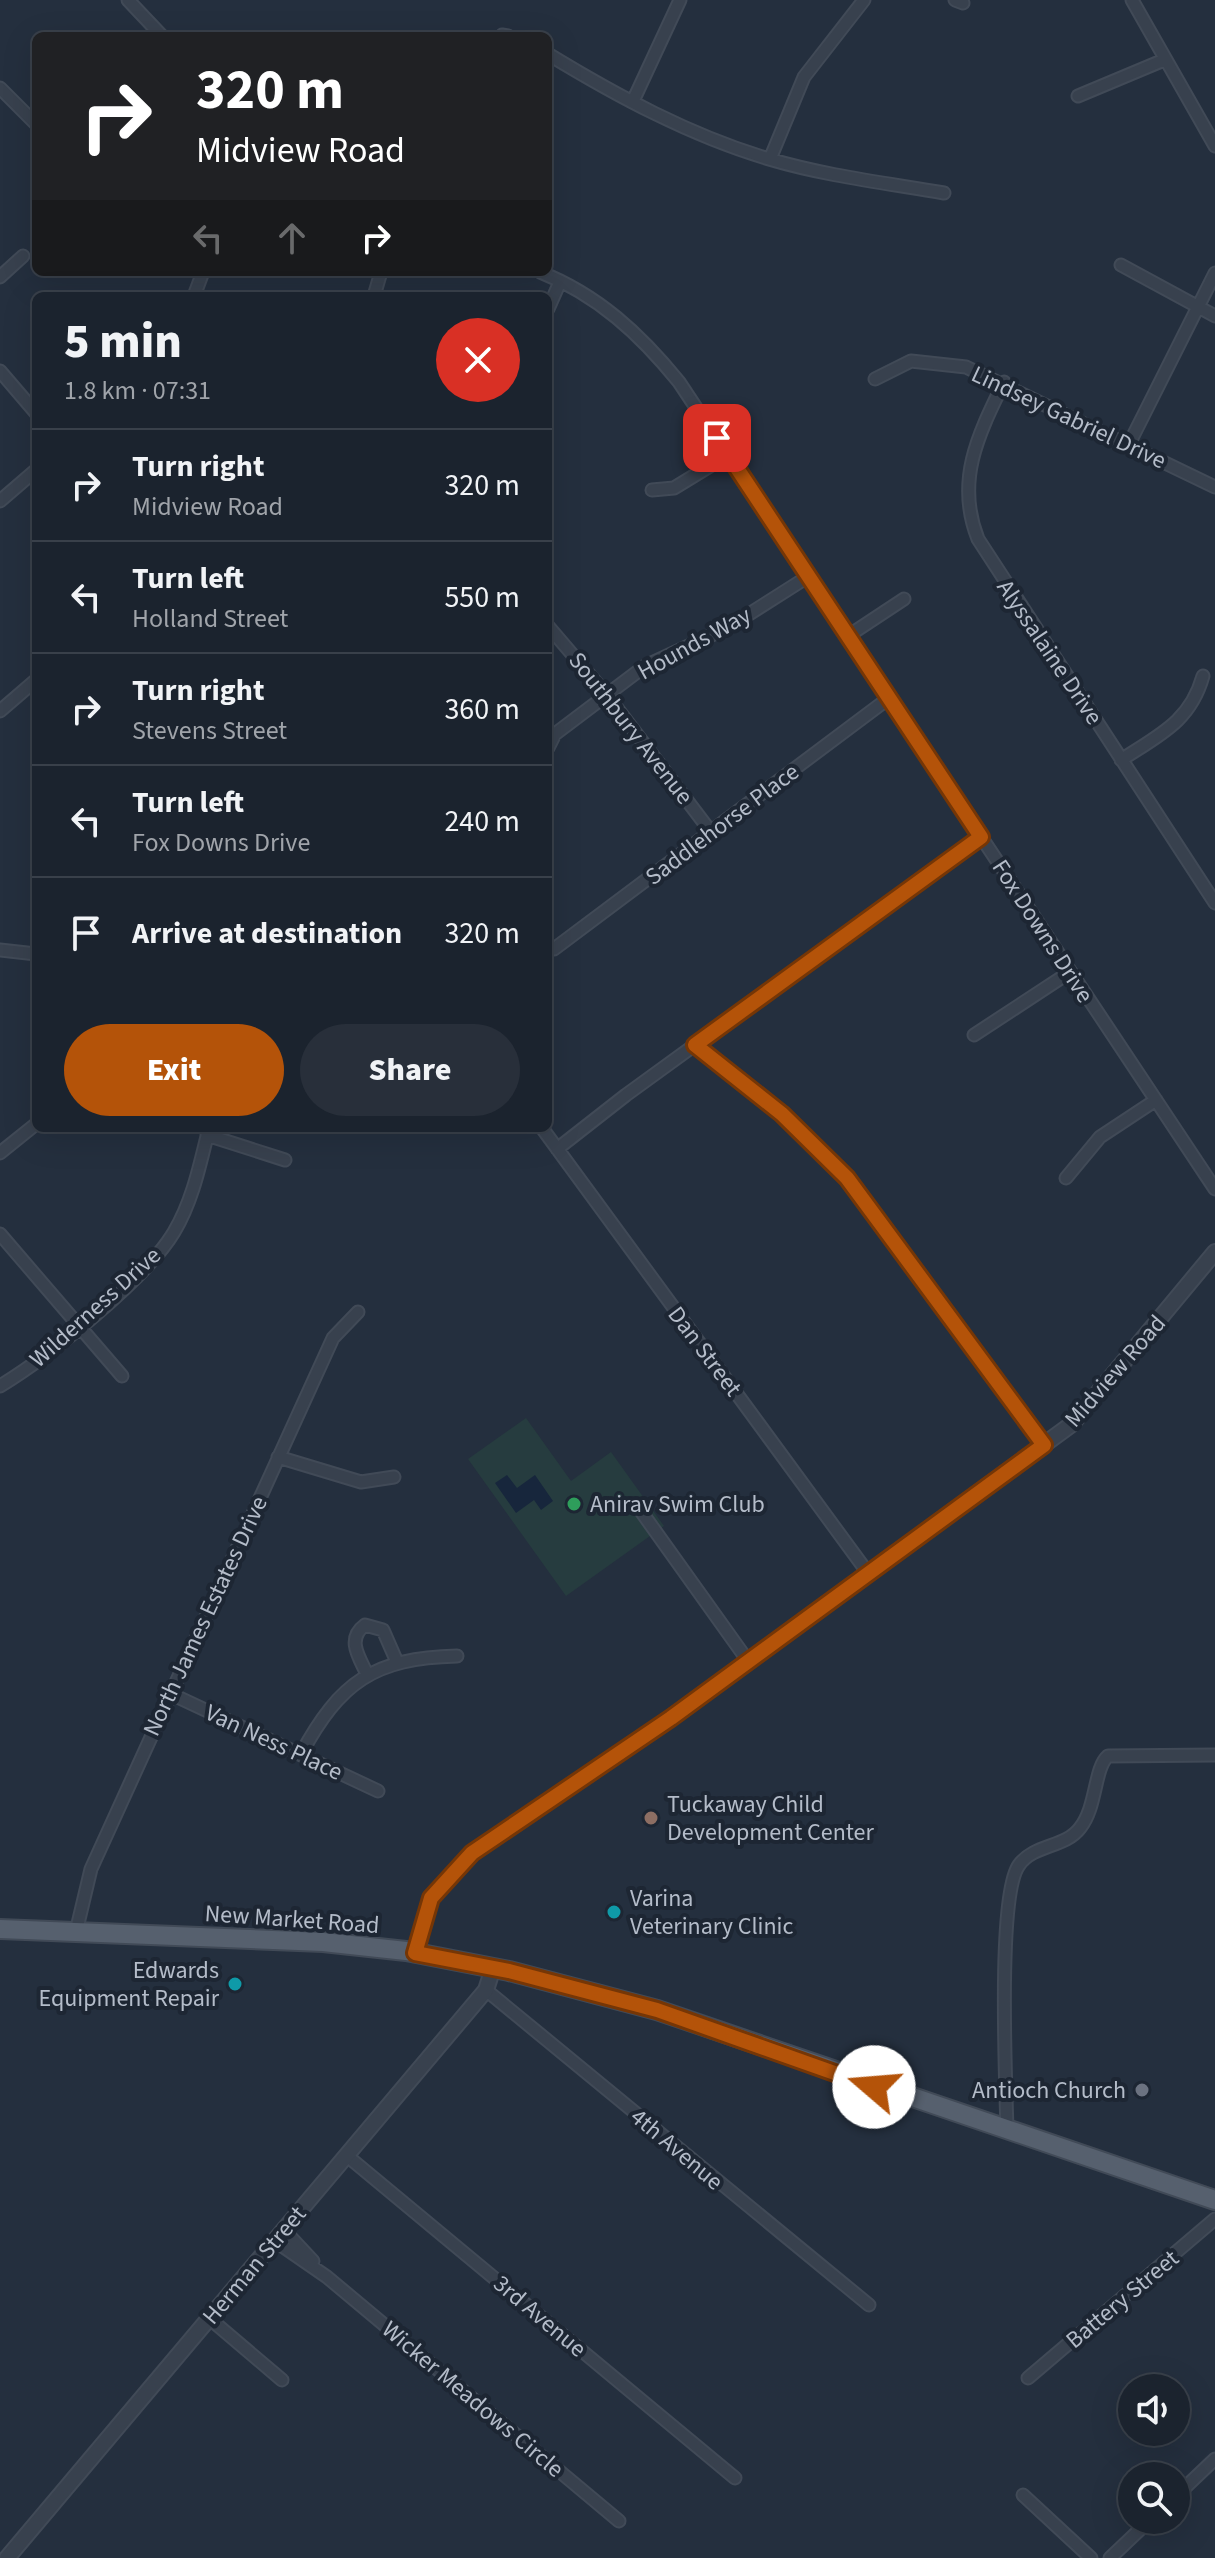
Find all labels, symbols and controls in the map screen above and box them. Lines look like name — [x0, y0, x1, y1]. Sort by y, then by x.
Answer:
text: 320 m — [196, 51, 344, 130]
icon: right — [64, 64, 168, 168]
text: Midview Road — [196, 125, 405, 176]
icon: left — [186, 216, 230, 260]
icon: ahead — [270, 216, 314, 260]
icon: right — [354, 216, 398, 260]
text: 5 min — [64, 308, 182, 376]
button: close — [436, 318, 520, 402]
street label: Lindsey Gabriel Drive — [966, 357, 1172, 478]
text: 1.8 km · 07:31 — [64, 372, 211, 409]
pin — [683, 404, 751, 472]
icon: arrive — [695, 416, 739, 460]
text: Turn right — [132, 445, 264, 488]
icon: right — [64, 463, 108, 507]
text: 320 m — [444, 464, 520, 507]
text: Midview Road — [132, 488, 283, 525]
text: Turn left — [132, 557, 244, 600]
street label: Alyssalaine Drive — [988, 573, 1111, 732]
icon: left — [64, 575, 108, 619]
text: 550 m — [444, 576, 520, 619]
street label: Hounds Way — [631, 598, 757, 689]
text: Holland Street — [132, 600, 288, 637]
street label: Southbury Avenue — [560, 645, 701, 812]
text: Turn right — [132, 669, 264, 712]
icon: right — [64, 687, 108, 731]
text: 360 m — [444, 688, 520, 731]
text: Stevens Street — [132, 712, 287, 749]
street label: Saddlehorse Place — [638, 755, 807, 894]
text: Turn left — [132, 781, 244, 824]
icon: left — [64, 799, 108, 843]
text: 240 m — [444, 800, 520, 843]
text: Fox Downs Drive — [132, 824, 310, 861]
street label: Fox Downs Drive — [983, 853, 1102, 1010]
icon: arrive — [64, 911, 108, 955]
text: Arrive at destination — [132, 912, 402, 955]
text: 320 m — [444, 912, 520, 955]
button: Exit — [64, 1024, 284, 1116]
button: Share — [300, 1024, 520, 1116]
street label: Wilderness Drive — [22, 1239, 169, 1376]
street label: Dan Street — [659, 1299, 750, 1404]
street label: Midview Road — [1056, 1307, 1174, 1435]
place label: Anirav Swim Club — [590, 1487, 765, 1522]
street label: North James Estates Drive — [134, 1490, 277, 1742]
marker: Anirav Swim Club — [565, 1495, 583, 1513]
street label: Van Ness Place — [199, 1695, 348, 1790]
place label: Tuckaway Child Development Center — [667, 1787, 875, 1850]
marker: Tuckaway Child Development Center — [642, 1809, 660, 1827]
place label: Varina Veterinary Clinic — [630, 1881, 794, 1944]
street label: New Market Road — [203, 1896, 380, 1943]
marker: Varina Veterinary Clinic — [605, 1903, 623, 1921]
place label: Edwards Equipment Repair — [39, 1953, 220, 2016]
marker: Edwards Equipment Repair — [226, 1975, 244, 1993]
position arrow — [832, 2045, 916, 2129]
place label: Antioch Church — [972, 2073, 1126, 2108]
marker: Antioch Church — [1133, 2081, 1151, 2099]
street label: 4th Avenue — [623, 2100, 731, 2199]
street label: Herman Street — [194, 2198, 315, 2332]
street label: Battery Street — [1058, 2242, 1187, 2357]
street label: 3rd Avenue — [485, 2267, 594, 2366]
street label: Wicker Meadows Circle — [374, 2313, 571, 2486]
map controls — [1118, 2374, 1190, 2534]
button: sound — [1118, 2374, 1190, 2446]
button: search — [1118, 2462, 1190, 2534]

